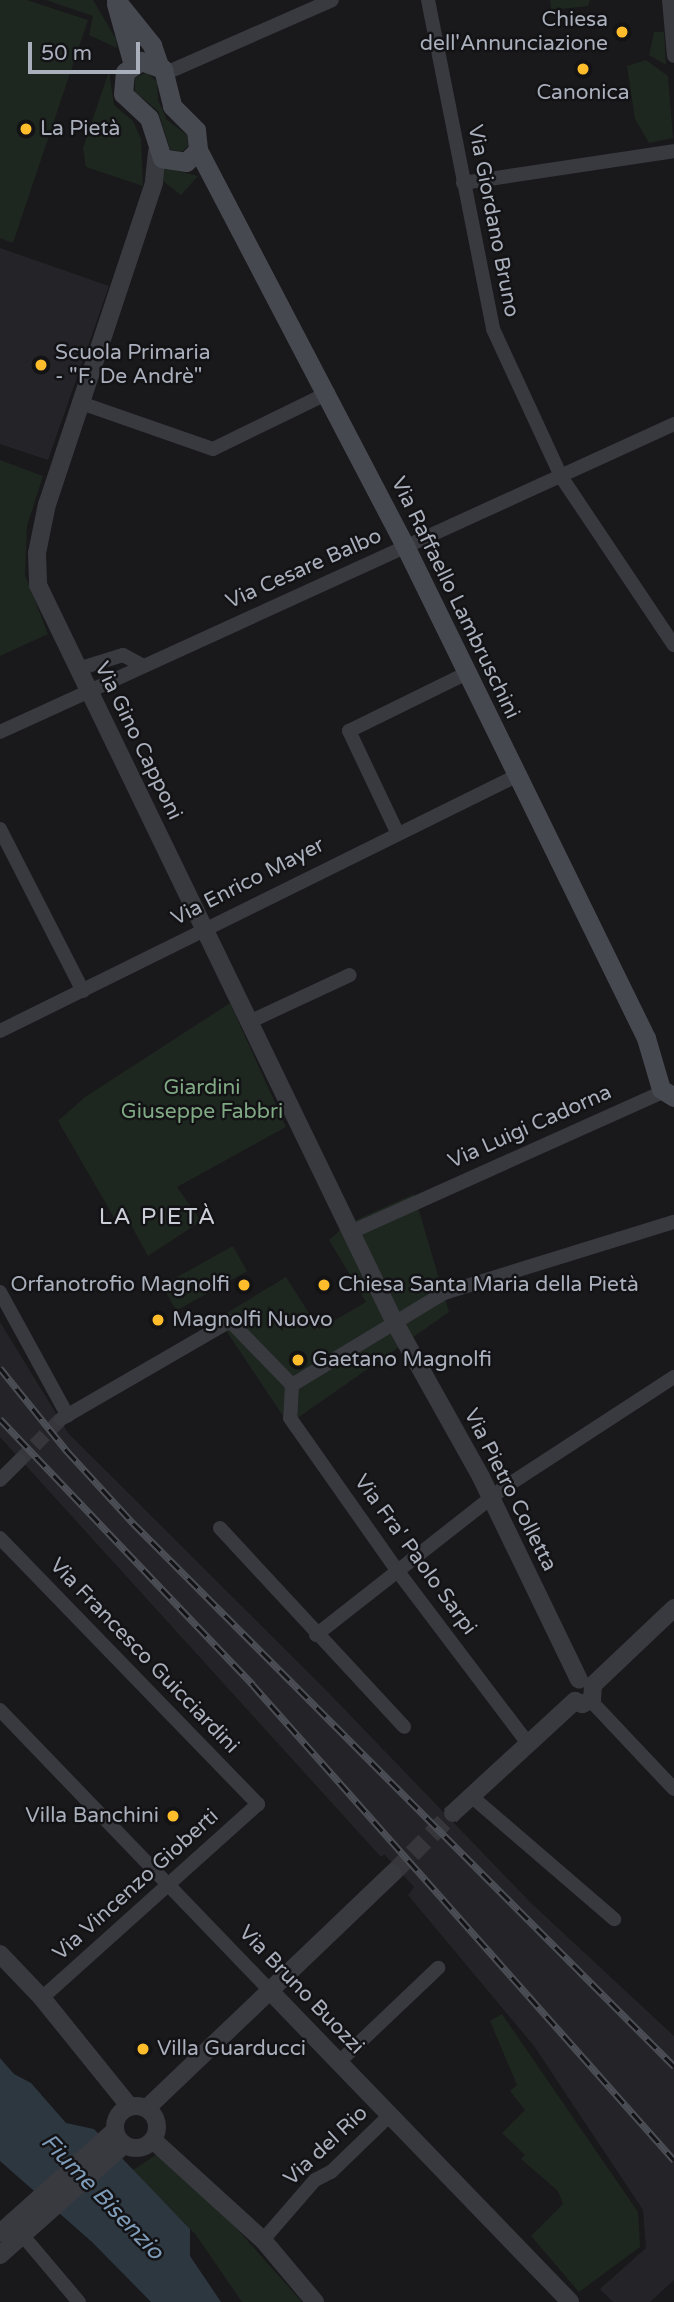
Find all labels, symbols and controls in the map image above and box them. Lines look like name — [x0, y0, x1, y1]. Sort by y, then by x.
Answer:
place label: Chiesa dell'Annunciazione — [420, 7, 608, 57]
marker: Chiesa dell'Annunciazione — [614, 24, 630, 40]
scale bar — [32, 28, 144, 72]
text: 50 m — [41, 41, 92, 66]
marker: Canonica — [575, 61, 591, 77]
place label: Canonica — [537, 80, 629, 106]
place label: La Pietà — [40, 116, 120, 142]
marker: La Pietà — [18, 121, 34, 137]
street label: Via Giordano Bruno — [462, 123, 524, 319]
place label: Scuola Primaria - "F. De Andrè" — [55, 340, 211, 390]
marker: Scuola Primaria - "F. De Andrè" — [33, 357, 49, 373]
street label: Via Raffaello Lambruschini — [385, 473, 525, 723]
street label: Via Cesare Balbo — [222, 523, 386, 615]
street label: Via Gino Capponi — [89, 658, 187, 824]
street label: Via Enrico Mayer — [167, 833, 329, 931]
park label: Giardini Giuseppe Fabbri — [121, 1075, 283, 1125]
street label: Via Luigi Cadorna — [445, 1080, 615, 1174]
district label: LA PIETÀ — [100, 1203, 216, 1231]
place label: Orfanotrofio Magnolfi — [11, 1272, 230, 1298]
place label: Chiesa Santa Maria della Pietà — [338, 1272, 639, 1298]
marker: Orfanotrofio Magnolfi — [236, 1277, 252, 1293]
marker: Chiesa Santa Maria della Pietà — [316, 1277, 332, 1293]
place label: Magnolfi Nuovo — [172, 1307, 333, 1333]
marker: Magnolfi Nuovo — [150, 1312, 166, 1328]
place label: Gaetano Magnolfi — [312, 1347, 492, 1373]
marker: Gaetano Magnolfi — [290, 1352, 306, 1368]
street label: Via Pietro Colletta — [458, 1404, 562, 1576]
street label: Via Fra' Paolo Sarpi — [348, 1470, 482, 1640]
street label: Via Francesco Guicciardini — [44, 1553, 244, 1759]
place label: Villa Banchini — [25, 1803, 159, 1829]
street label: Via Vincenzo Gioberti — [48, 1804, 224, 1966]
marker: Villa Banchini — [165, 1808, 181, 1824]
street label: Via Bruno Buozzi — [233, 1920, 369, 2060]
place label: Villa Guarducci — [157, 2036, 306, 2062]
marker: Villa Guarducci — [135, 2041, 151, 2057]
street label: Via del Rio — [279, 2101, 373, 2191]
water label: Fiume Bisenzio — [35, 2128, 169, 2266]

